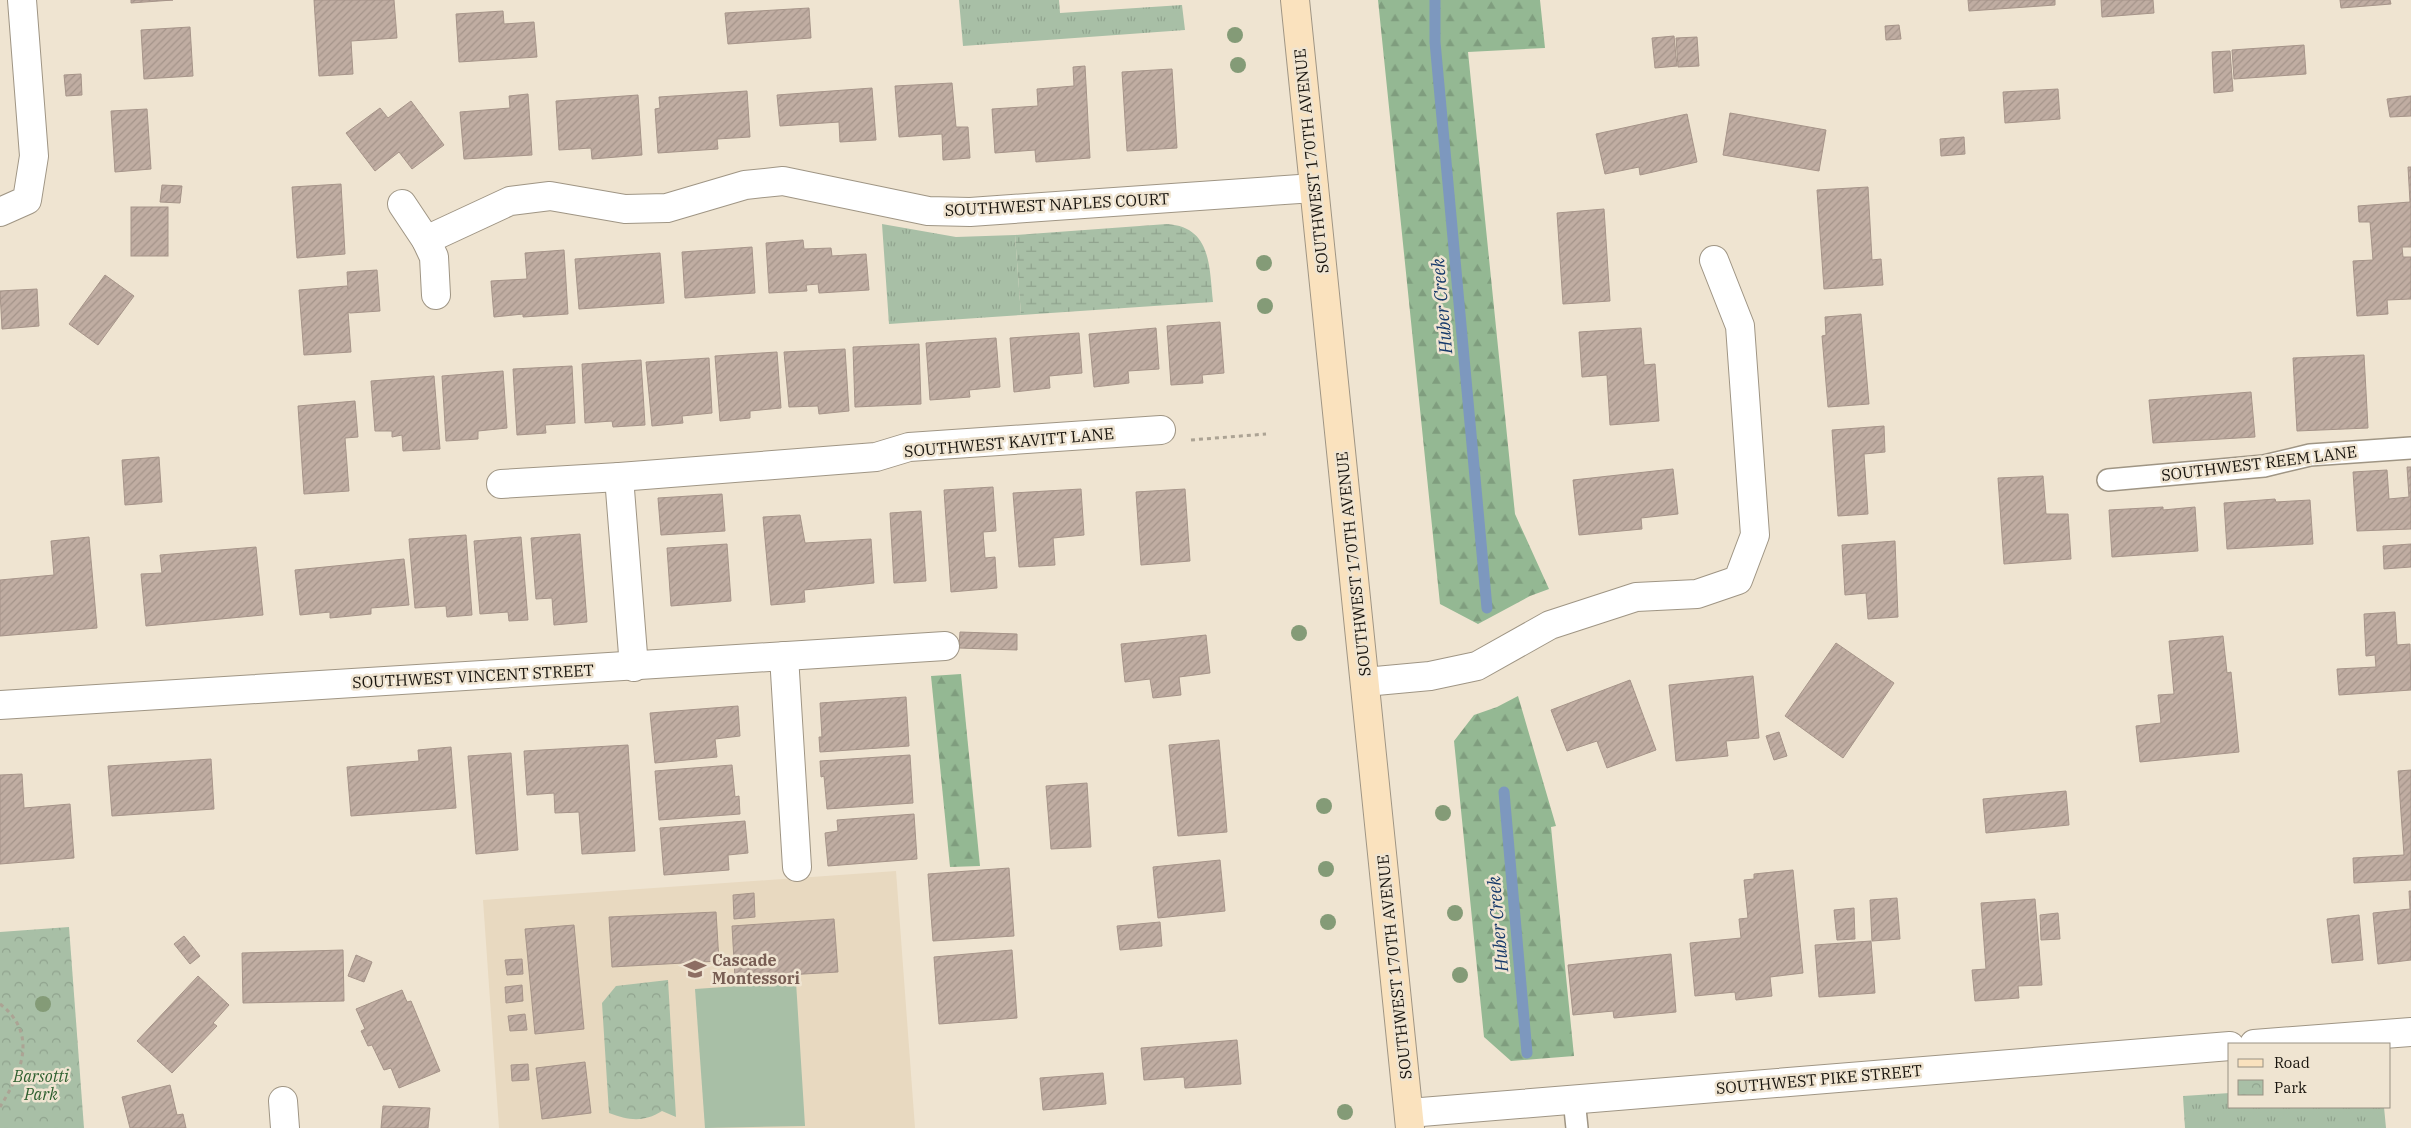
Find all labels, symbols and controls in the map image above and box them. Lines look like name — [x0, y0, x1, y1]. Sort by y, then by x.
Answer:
street label: SOUTHWEST 170TH AVENUE — [1289, 48, 1333, 274]
street label: SOUTHWEST NAPLES COURT — [944, 188, 1170, 220]
water label: Huber Creek — [1426, 257, 1457, 356]
street label: SOUTHWEST KAVITT LANE — [903, 423, 1115, 461]
street label: SOUTHWEST REEM LANE — [2160, 441, 2358, 485]
street label: SOUTHWEST 170TH AVENUE — [1331, 451, 1375, 677]
street label: SOUTHWEST VINCENT STREET — [352, 660, 594, 692]
street label: SOUTHWEST 170TH AVENUE — [1372, 854, 1416, 1080]
water label: Huber Creek — [1482, 875, 1513, 974]
place label: Cascade Montessori — [712, 950, 800, 988]
school or university icon: Cascade Montessori — [682, 956, 708, 982]
legend — [2228, 1043, 2391, 1108]
text: Road — [2274, 1053, 2310, 1072]
street label: SOUTHWEST PIKE STREET — [1715, 1060, 1923, 1098]
park label: Barsotti Park — [12, 1066, 69, 1104]
text: Park — [2274, 1078, 2307, 1097]

